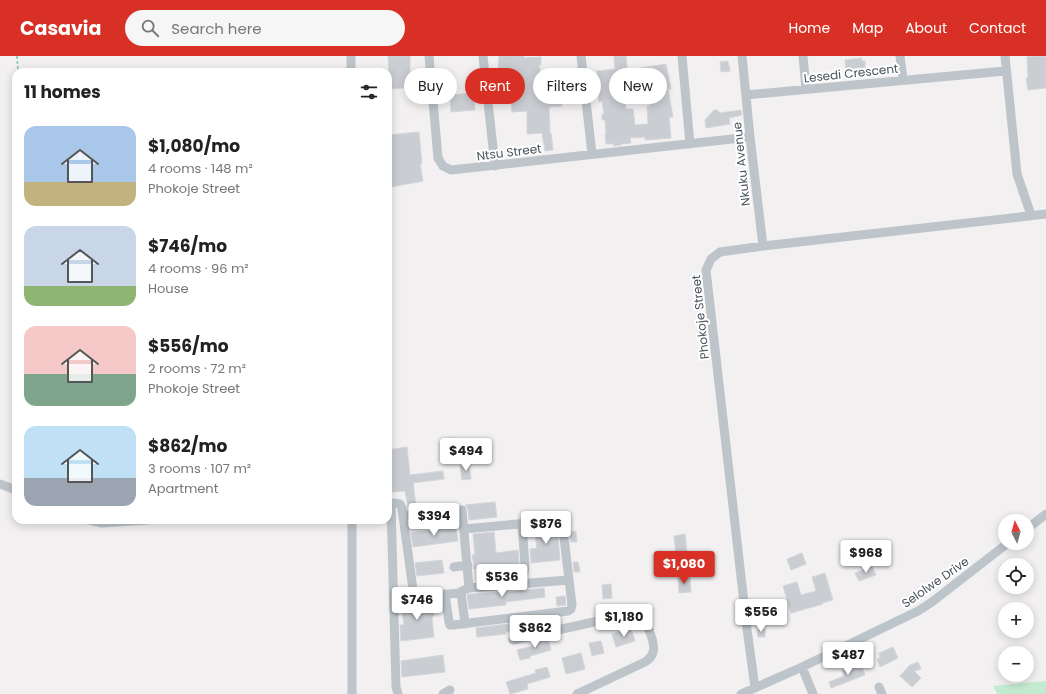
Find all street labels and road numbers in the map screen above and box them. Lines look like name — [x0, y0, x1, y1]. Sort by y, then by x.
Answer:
street label: Lesedi Crescent — [803, 60, 899, 86]
street label: Nkuku Avenue — [728, 121, 754, 207]
street label: Ntsu Street — [476, 140, 542, 164]
street label: Phokoje Street — [687, 274, 713, 360]
street label: Selolwe Drive — [898, 552, 972, 612]

